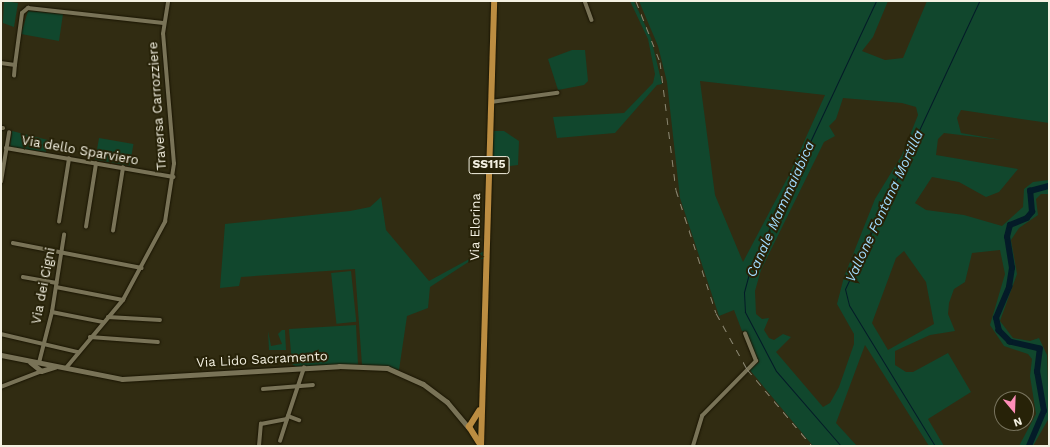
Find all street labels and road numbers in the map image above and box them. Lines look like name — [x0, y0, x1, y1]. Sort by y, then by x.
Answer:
street label: Traversa Carrozziere — [146, 41, 170, 171]
street label: Via dello Sparviero — [20, 133, 140, 169]
road number: SS115 — [468, 155, 510, 175]
street label: Via Elorina — [468, 193, 484, 261]
street label: Via dei Cigni — [29, 246, 59, 326]
street label: Via Lido Sacramento — [196, 349, 328, 371]

